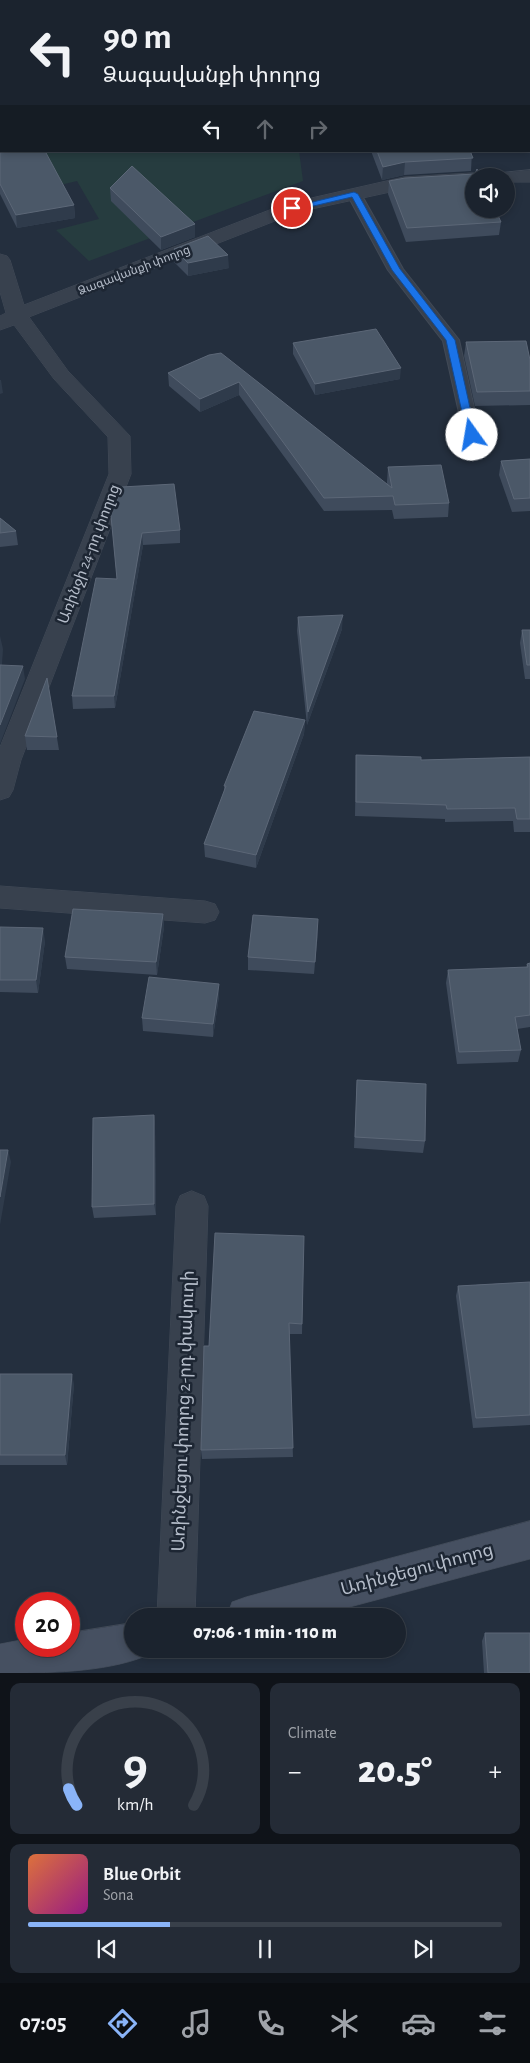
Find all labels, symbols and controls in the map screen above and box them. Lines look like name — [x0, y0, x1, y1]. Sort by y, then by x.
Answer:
icon: left — [20, 20, 85, 85]
text: 90 m — [103, 20, 172, 55]
text: Ձագավանքի փողոց — [103, 64, 321, 86]
icon: left — [198, 115, 226, 143]
icon: ahead — [251, 115, 279, 143]
icon: right — [304, 115, 332, 143]
map controls — [465, 168, 515, 218]
button: sound — [465, 168, 515, 218]
pin — [271, 187, 313, 229]
icon: arrive — [278, 194, 306, 222]
street label: Ձագավանքի փողոց — [76, 243, 192, 298]
position arrow — [445, 408, 497, 460]
street label: Առինջի 24-րդ փողոց — [55, 482, 123, 626]
street label: Առինջեցու փողոց 2-րդ փակուղի — [170, 1270, 198, 1552]
street label: Առինջեցու փողոց — [339, 1541, 495, 1599]
speed limit sign: 20 — [15, 1592, 80, 1657]
text: 07:06 · 1 min · 110 m — [193, 1623, 337, 1642]
text: Climate — [288, 1725, 337, 1741]
text: 9 — [122, 1742, 148, 1794]
text: 20.5° — [358, 1752, 432, 1790]
text: − — [288, 1758, 301, 1786]
text: + — [489, 1758, 502, 1786]
text: km/h — [117, 1796, 153, 1814]
text: Blue Orbit — [103, 1865, 181, 1884]
text: Sona — [103, 1887, 134, 1903]
icon: previous — [93, 1935, 121, 1963]
icon: pause — [251, 1935, 279, 1963]
icon: next — [409, 1935, 437, 1963]
icon: directions — [105, 2006, 140, 2041]
icon: music — [179, 2006, 214, 2041]
icon: phone — [253, 2006, 288, 2041]
icon: climate — [327, 2006, 362, 2041]
icon: car — [401, 2006, 436, 2041]
icon: filters — [475, 2006, 510, 2041]
text: 07:05 — [20, 2012, 66, 2034]

